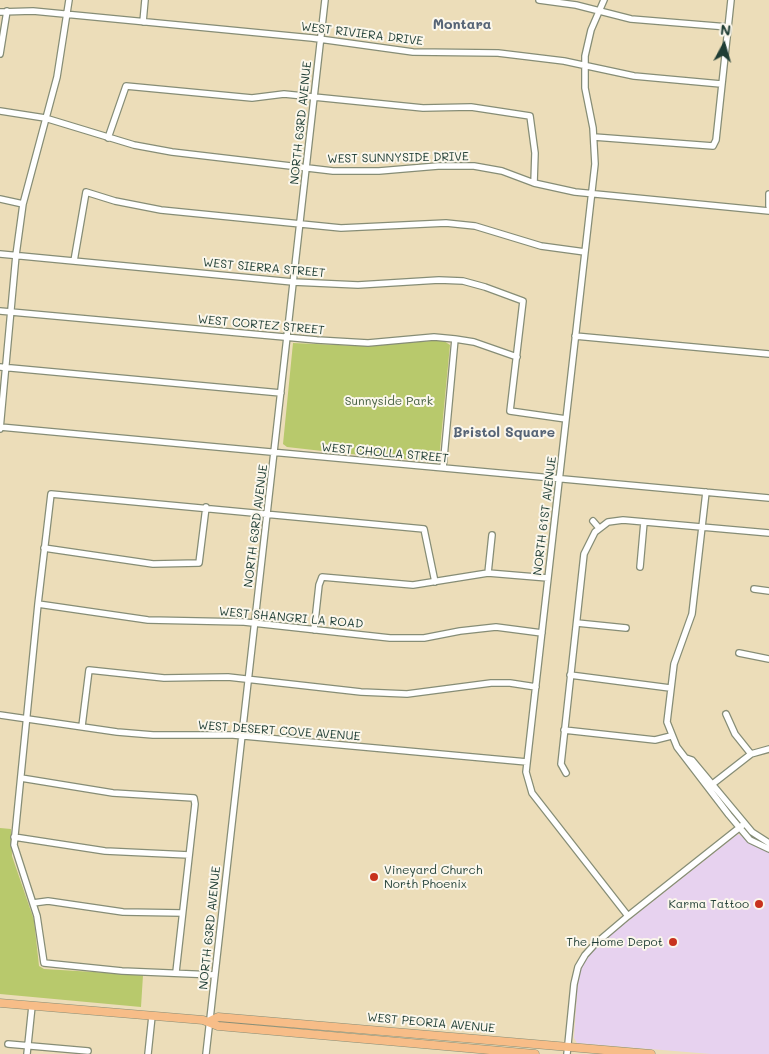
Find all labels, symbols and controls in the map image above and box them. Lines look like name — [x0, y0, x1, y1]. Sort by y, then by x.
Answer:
district label: Montara — [433, 17, 491, 33]
street label: WEST RIVIERA DRIVE — [300, 19, 424, 49]
north arrow — [699, 20, 749, 70]
text: N — [719, 20, 732, 40]
street label: NORTH 63RD AVENUE — [287, 61, 315, 185]
street label: WEST SUNNYSIDE DRIVE — [327, 150, 469, 166]
street label: WEST SIERRA STREET — [202, 255, 326, 281]
street label: WEST CORTEZ STREET — [197, 312, 325, 338]
park label: Sunnyside Park — [345, 394, 433, 408]
district label: Bristol Square — [453, 425, 555, 441]
street label: WEST CHOLLA STREET — [321, 440, 449, 466]
street label: NORTH 61ST AVENUE — [531, 456, 559, 576]
street label: NORTH 63RD AVENUE — [241, 464, 271, 588]
street label: WEST SHANGRI LA ROAD — [218, 605, 364, 631]
street label: WEST DESERT COVE AVENUE — [197, 718, 361, 744]
place label: Vineyard Church North Phoenix — [384, 863, 482, 891]
street label: NORTH 63RD AVENUE — [196, 866, 224, 990]
marker: Vineyard Church North Phoenix — [368, 871, 380, 883]
place label: Karma Tattoo — [668, 897, 749, 911]
marker: Karma Tattoo — [753, 898, 765, 910]
place label: The Home Depot — [566, 935, 663, 949]
marker: The Home Depot — [667, 936, 679, 948]
street label: WEST PEORIA AVENUE — [366, 1010, 496, 1036]

